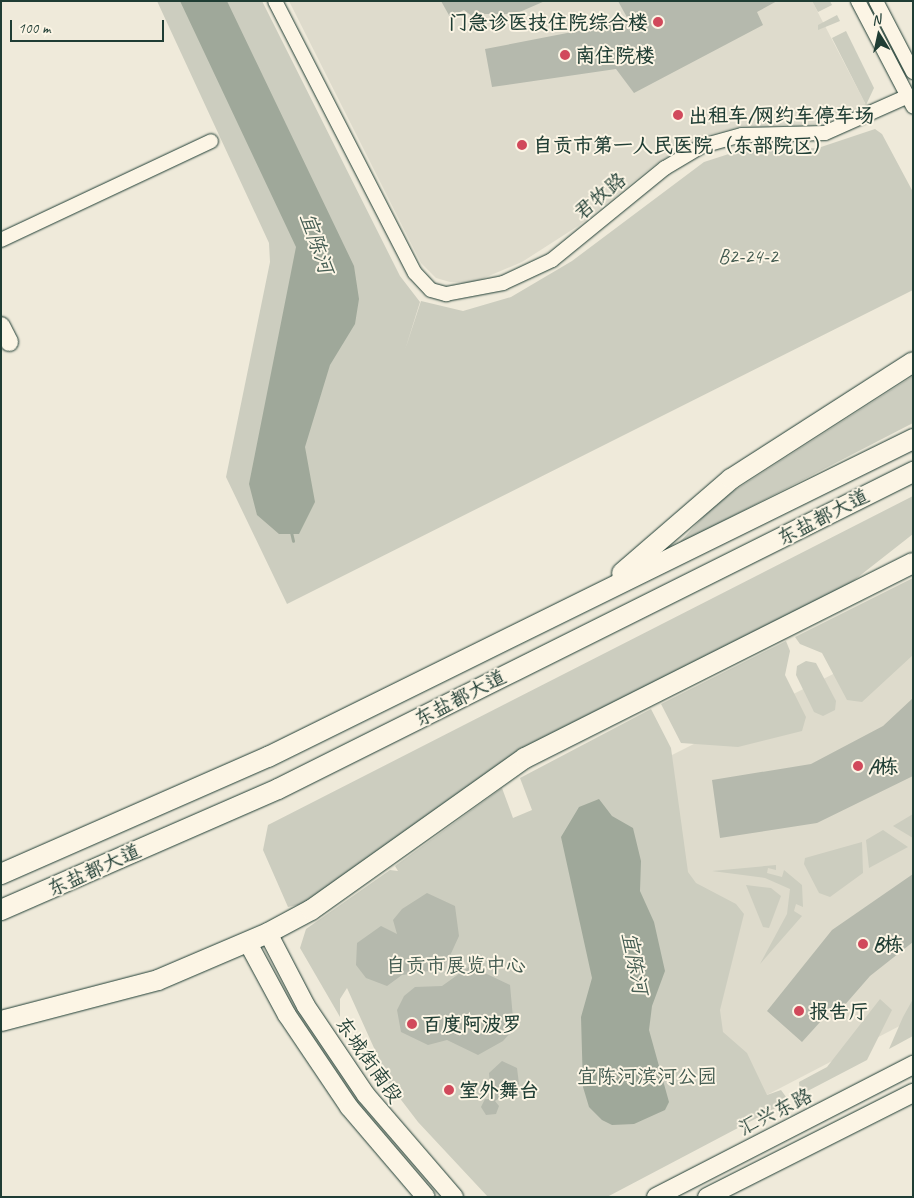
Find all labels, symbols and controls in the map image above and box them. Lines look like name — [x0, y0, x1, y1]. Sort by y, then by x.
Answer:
scale bar — [12, 10, 166, 42]
place label: 门急诊医技住院综合楼 — [448, 10, 648, 34]
north arrow — [854, 10, 904, 60]
text: N — [871, 11, 882, 29]
marker: 门急诊医技住院综合楼 — [652, 16, 664, 28]
text: 100 m — [18, 19, 50, 38]
place label: 南住院楼 — [575, 43, 655, 67]
marker: 南住院楼 — [559, 49, 571, 61]
place label: 出租车/网约车停车场 — [688, 103, 875, 127]
marker: 出租车/网约车停车场 — [672, 109, 684, 121]
place label: 自贡市第一人民医院（东部院区） — [533, 133, 833, 157]
marker: 自贡市第一人民医院（东部院区） — [515, 138, 529, 152]
street label: 君牧路 — [569, 168, 631, 224]
water label: 宜陈河 — [295, 209, 339, 277]
park label: B2-24-2 — [718, 244, 778, 268]
street label: 东盐都大道 — [773, 484, 873, 550]
street label: 东盐都大道 — [410, 665, 510, 731]
place label: A栋 — [868, 754, 898, 778]
marker: A栋 — [852, 760, 864, 772]
street label: 东盐都大道 — [43, 839, 145, 901]
water label: 宜陈河 — [617, 930, 653, 996]
place label: B栋 — [873, 932, 903, 956]
marker: B栋 — [857, 938, 869, 950]
park label: 自贡市展览中心 — [386, 953, 526, 977]
place label: 报告厅 — [809, 999, 869, 1023]
marker: 报告厅 — [793, 1005, 805, 1017]
street label: 东城街南段 — [330, 1012, 408, 1108]
place label: 百度阿波罗 — [422, 1012, 522, 1036]
marker: 百度阿波罗 — [406, 1018, 418, 1030]
park label: 宜陈河滨河公园 — [577, 1064, 717, 1088]
place label: 室外舞台 — [459, 1078, 539, 1102]
street label: 汇兴东路 — [734, 1083, 816, 1141]
marker: 室外舞台 — [443, 1084, 455, 1096]

